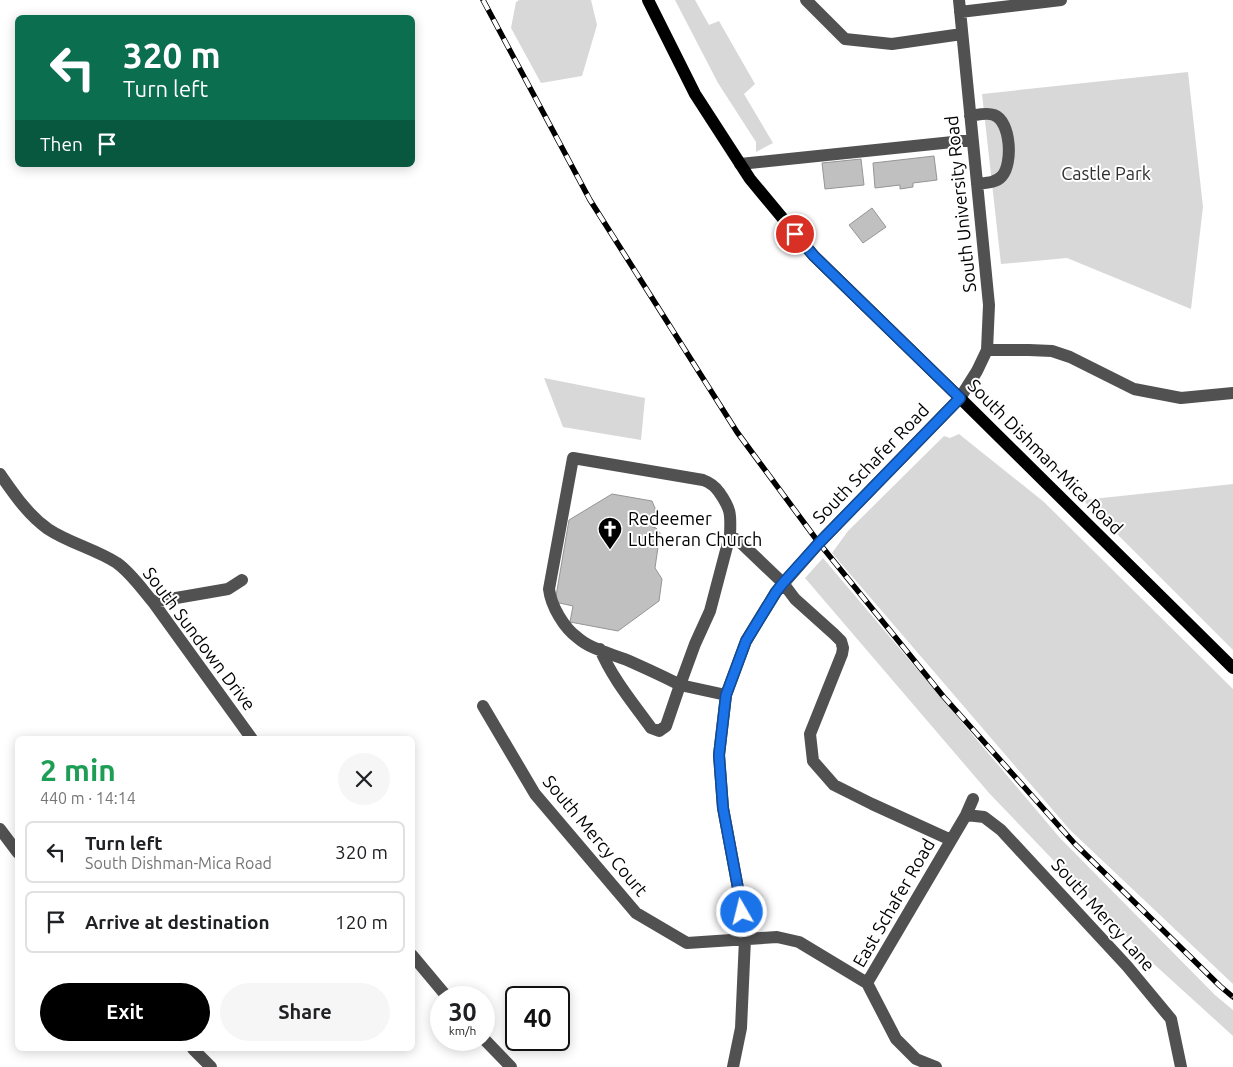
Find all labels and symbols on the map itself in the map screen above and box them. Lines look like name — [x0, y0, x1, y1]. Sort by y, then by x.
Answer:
street label: South University Road — [941, 115, 979, 294]
park label: Castle Park — [1061, 163, 1151, 183]
pin — [774, 213, 816, 255]
street label: South Dishman-Mica Road — [964, 375, 1127, 538]
street label: South Schafer Road — [808, 399, 932, 527]
place label: Redeemer Lutheran Church — [628, 508, 762, 549]
church icon: Redeemer Lutheran Church — [597, 516, 623, 550]
street label: South Sundown Drive — [140, 563, 260, 714]
street label: South Mercy Court — [540, 771, 652, 900]
street label: East Schafer Road — [848, 835, 938, 970]
street label: South Mercy Lane — [1048, 854, 1159, 975]
position arrow — [715, 885, 767, 937]
speed limit sign: 40 — [505, 986, 570, 1051]

